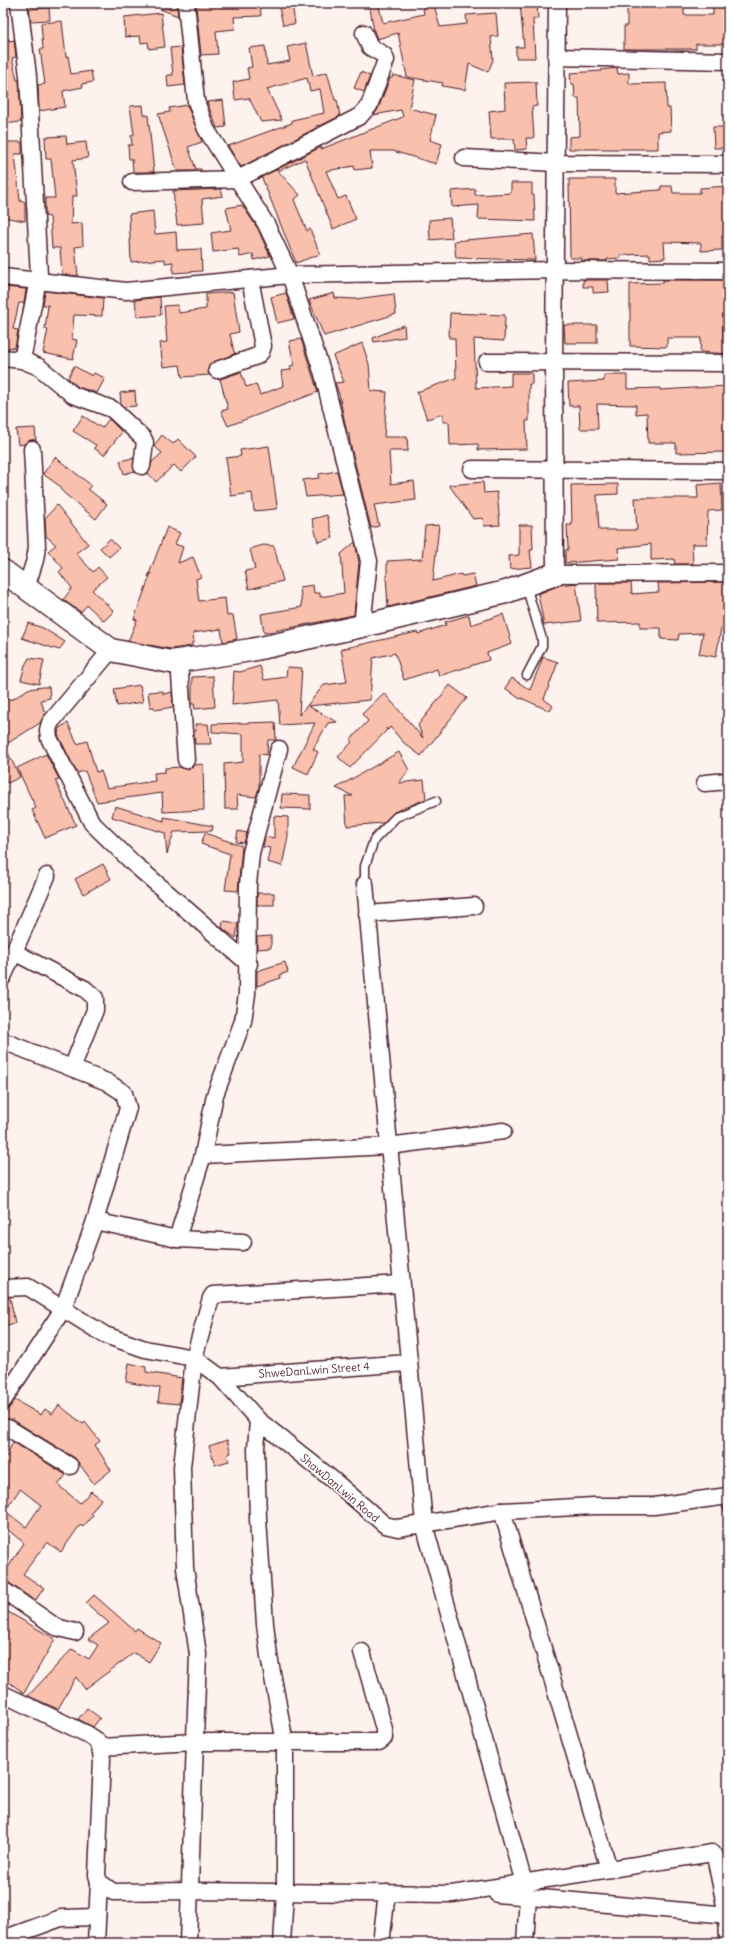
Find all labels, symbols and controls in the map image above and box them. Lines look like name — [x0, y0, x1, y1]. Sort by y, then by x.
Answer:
street label: ShweDanLwin Street 4 — [258, 1359, 370, 1381]
street label: ShawDanLwin Road — [298, 1451, 383, 1526]

